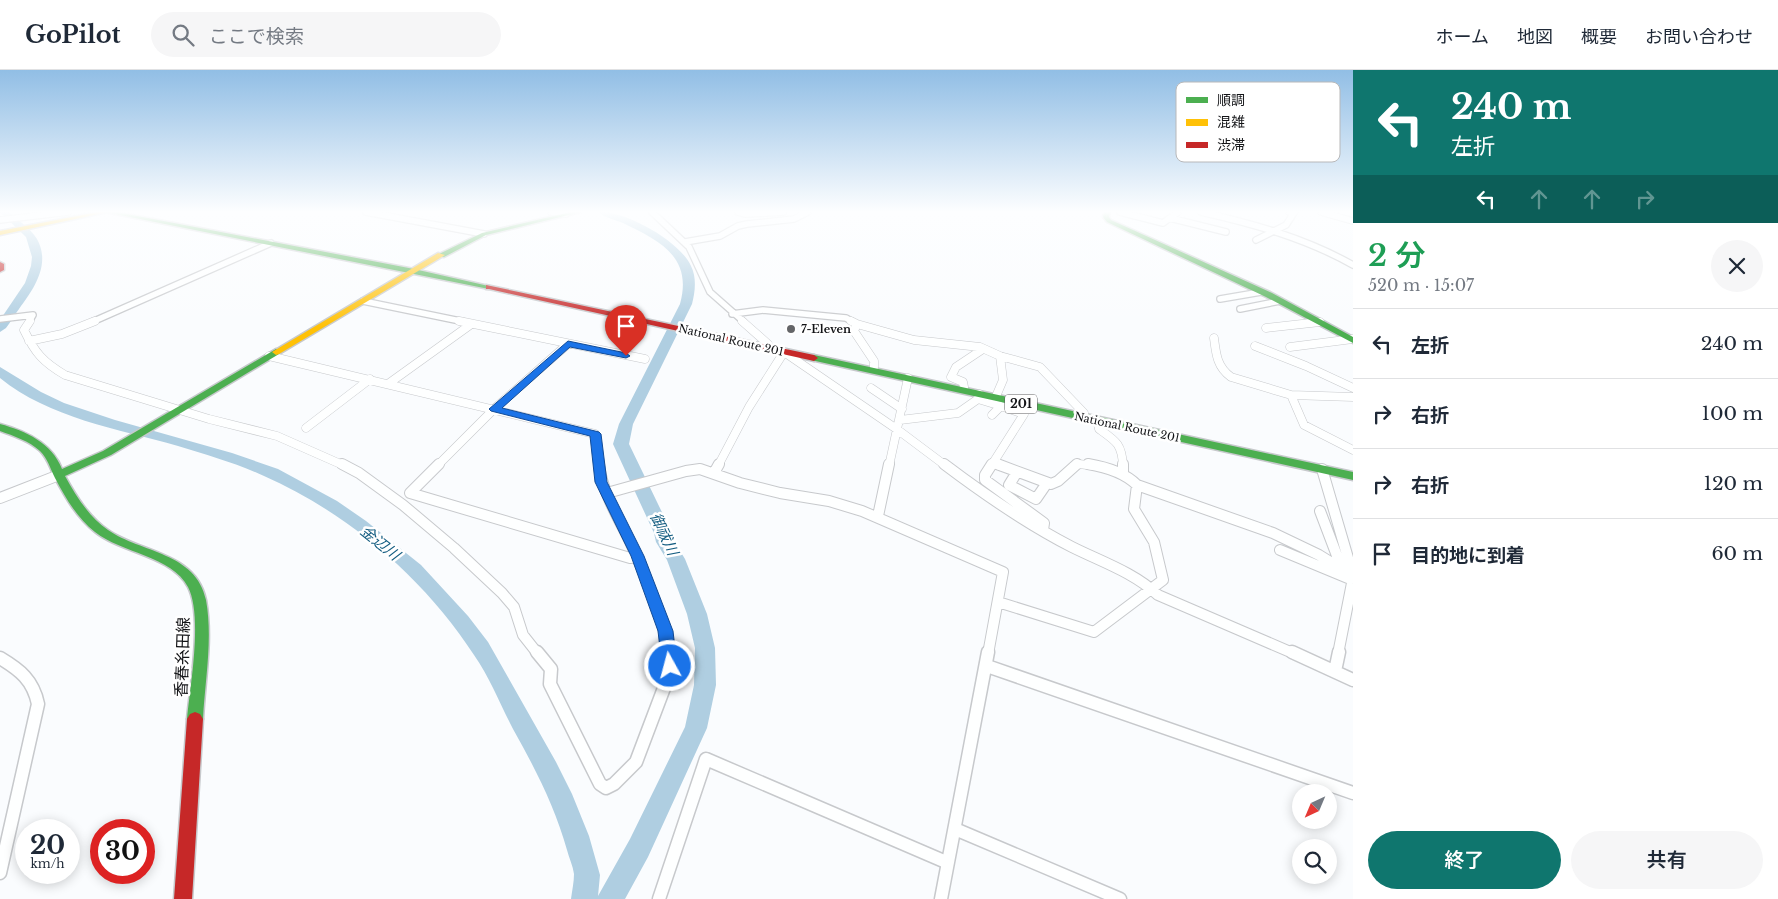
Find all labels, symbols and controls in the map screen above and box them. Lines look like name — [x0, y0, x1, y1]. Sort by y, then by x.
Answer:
search box — [151, 12, 501, 57]
text: GoPilot — [25, 20, 121, 49]
icon: search — [169, 21, 197, 49]
text: ここで検索 — [209, 25, 304, 48]
text: ホーム — [1436, 26, 1489, 48]
text: 地図 — [1517, 26, 1553, 48]
text: 概要 — [1581, 26, 1617, 48]
text: お問い合わせ — [1645, 26, 1753, 48]
legend — [1176, 82, 1340, 162]
text: 240 m — [1451, 85, 1571, 128]
icon: left — [1368, 90, 1433, 155]
text: 順調 — [1217, 91, 1245, 109]
text: 混雑 — [1217, 113, 1245, 131]
text: 左折 — [1451, 133, 1495, 160]
text: 渋滞 — [1217, 136, 1245, 154]
icon: left — [1472, 185, 1500, 213]
icon: ahead — [1525, 185, 1553, 213]
icon: ahead — [1578, 185, 1606, 213]
icon: right — [1631, 185, 1659, 213]
text: 2 分 — [1368, 237, 1425, 274]
button: close — [1711, 240, 1763, 292]
text: 520 m · 15:07 — [1368, 275, 1474, 295]
pin — [605, 305, 647, 356]
icon: arrive — [612, 312, 640, 340]
street label: National Route 201 — [677, 321, 785, 359]
place label: 7-Eleven — [801, 322, 851, 336]
marker: 7-Eleven — [785, 323, 797, 335]
icon: left — [1368, 330, 1396, 358]
text: 240 m — [1701, 332, 1763, 355]
text: 左折 — [1411, 334, 1449, 357]
road number: 201 — [1005, 394, 1037, 414]
icon: right — [1368, 400, 1396, 428]
text: 100 m — [1702, 402, 1763, 425]
text: 右折 — [1411, 404, 1449, 427]
street label: National Route 201 — [1073, 409, 1181, 445]
icon: right — [1368, 470, 1396, 498]
text: 120 m — [1703, 472, 1763, 495]
text: 右折 — [1411, 474, 1449, 497]
water label: 御祓川 — [646, 509, 683, 560]
water label: 金辺川 — [357, 521, 405, 565]
icon: arrive — [1368, 540, 1396, 568]
text: 60 m — [1711, 542, 1763, 565]
text: 目的地に到着 — [1411, 544, 1525, 567]
street label: 香春糸田線 — [171, 617, 193, 697]
position arrow — [643, 639, 695, 691]
north arrow — [1292, 784, 1338, 829]
map controls — [1292, 784, 1337, 884]
speed limit sign: 30 — [90, 819, 155, 884]
text: 20 — [30, 830, 65, 861]
button: 終了 — [1368, 831, 1561, 889]
button: 共有 — [1571, 831, 1763, 889]
button: search — [1292, 839, 1337, 884]
text: km/h — [30, 856, 65, 871]

